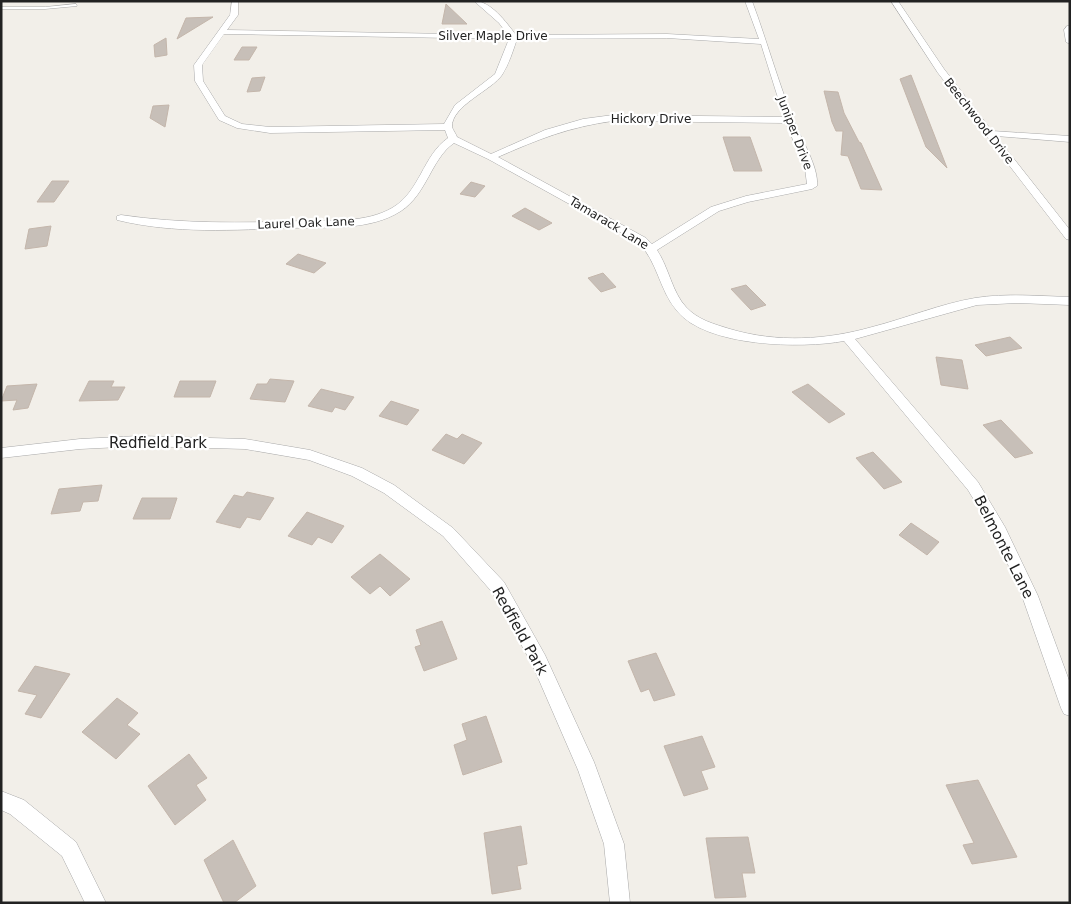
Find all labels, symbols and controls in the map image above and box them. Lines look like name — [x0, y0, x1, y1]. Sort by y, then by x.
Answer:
street label: Silver Maple Drive — [438, 29, 548, 43]
street label: Beechwood Drive — [941, 75, 1017, 167]
street label: Juniper Drive — [774, 93, 815, 172]
street label: Hickory Drive — [611, 112, 691, 126]
street label: Tamarack Lane — [566, 193, 651, 252]
street label: Laurel Oak Lane — [257, 214, 355, 232]
street label: Redfield Park — [109, 434, 207, 452]
street label: Belmonte Lane — [970, 493, 1038, 601]
street label: Redfield Park — [488, 584, 552, 679]

